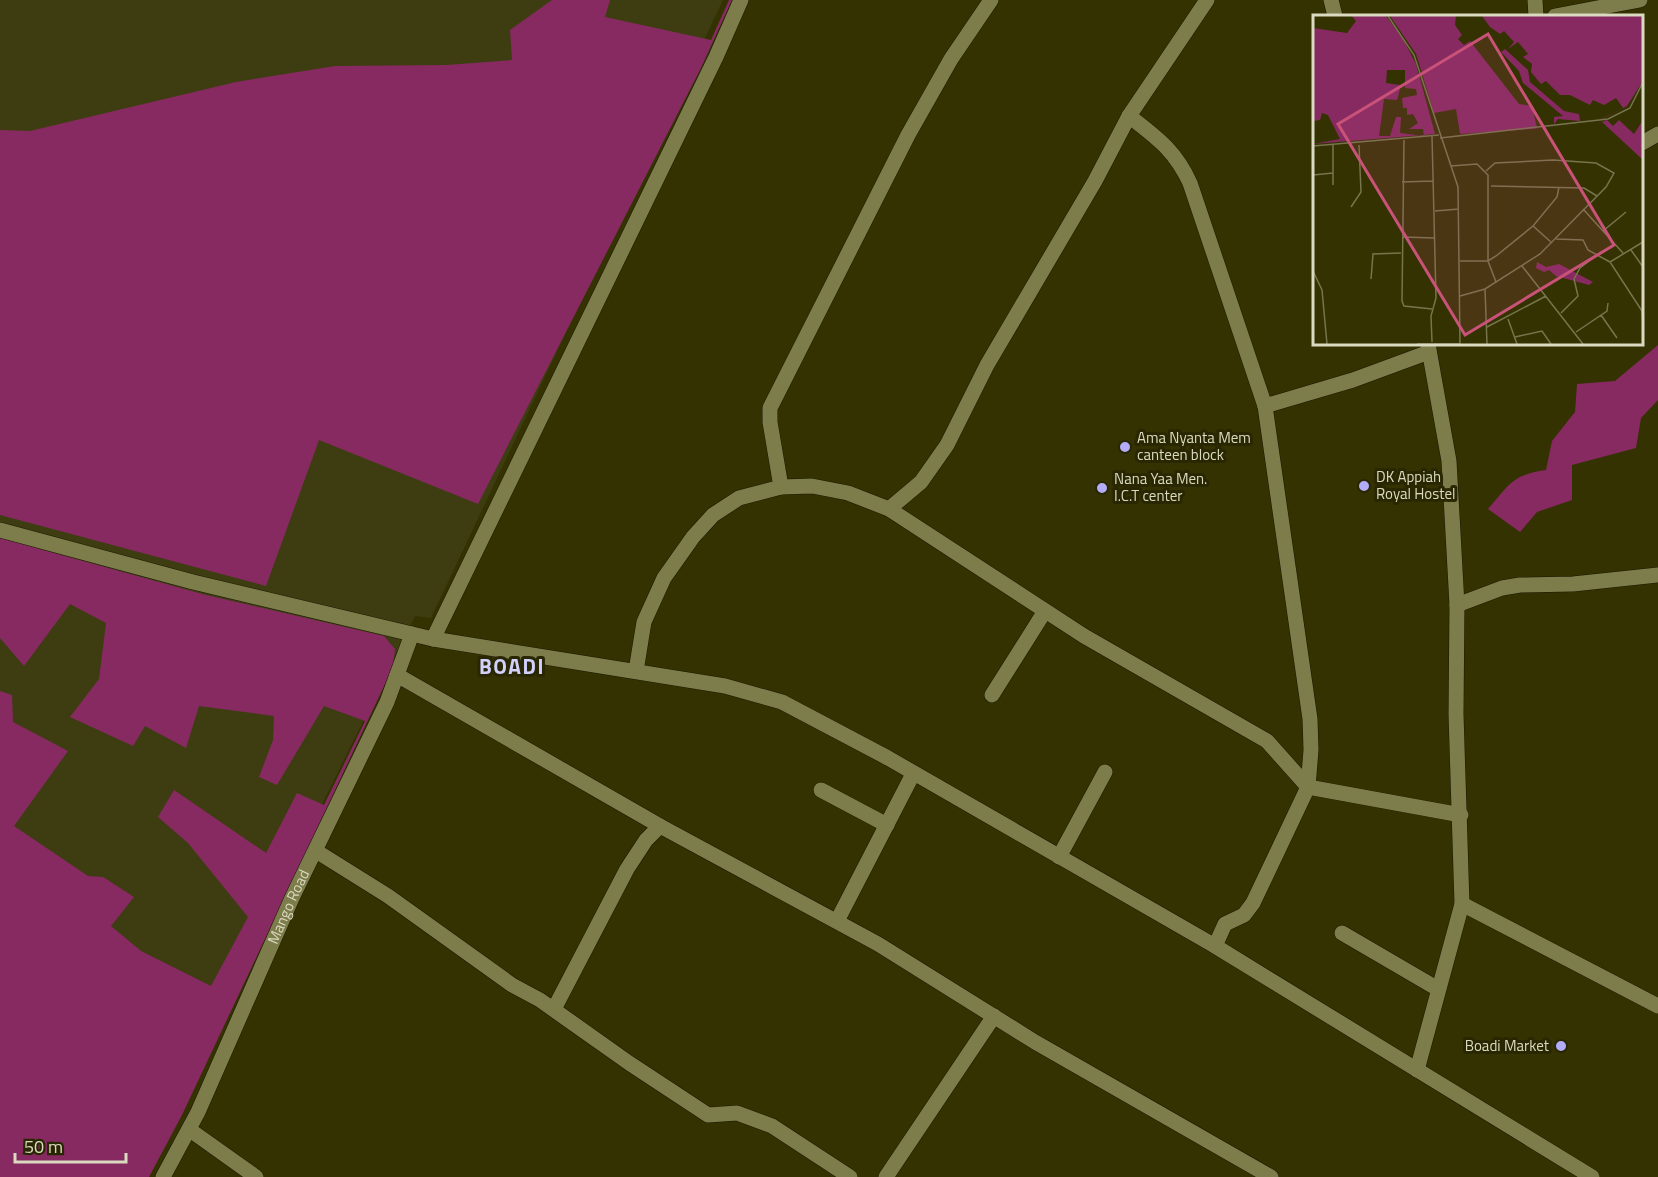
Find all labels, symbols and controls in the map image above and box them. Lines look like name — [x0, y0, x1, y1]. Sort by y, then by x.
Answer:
inset map — [1313, 15, 1643, 345]
place label: Ama Nyanta Mem canteen block — [1137, 426, 1251, 466]
marker: Ama Nyanta Mem canteen block — [1118, 440, 1132, 454]
place label: DK Appiah Royal Hostel — [1376, 465, 1456, 505]
place label: Nana Yaa Men. I.C.T center — [1114, 467, 1207, 507]
marker: DK Appiah Royal Hostel — [1357, 479, 1371, 493]
marker: Nana Yaa Men. I.C.T center — [1095, 481, 1109, 495]
district label: BOADI — [479, 650, 545, 682]
street label: Mango Road — [261, 866, 315, 948]
place label: Boadi Market — [1465, 1034, 1550, 1057]
marker: Boadi Market — [1554, 1039, 1568, 1053]
scale bar — [15, 1126, 126, 1164]
text: 50 m — [24, 1133, 63, 1160]

